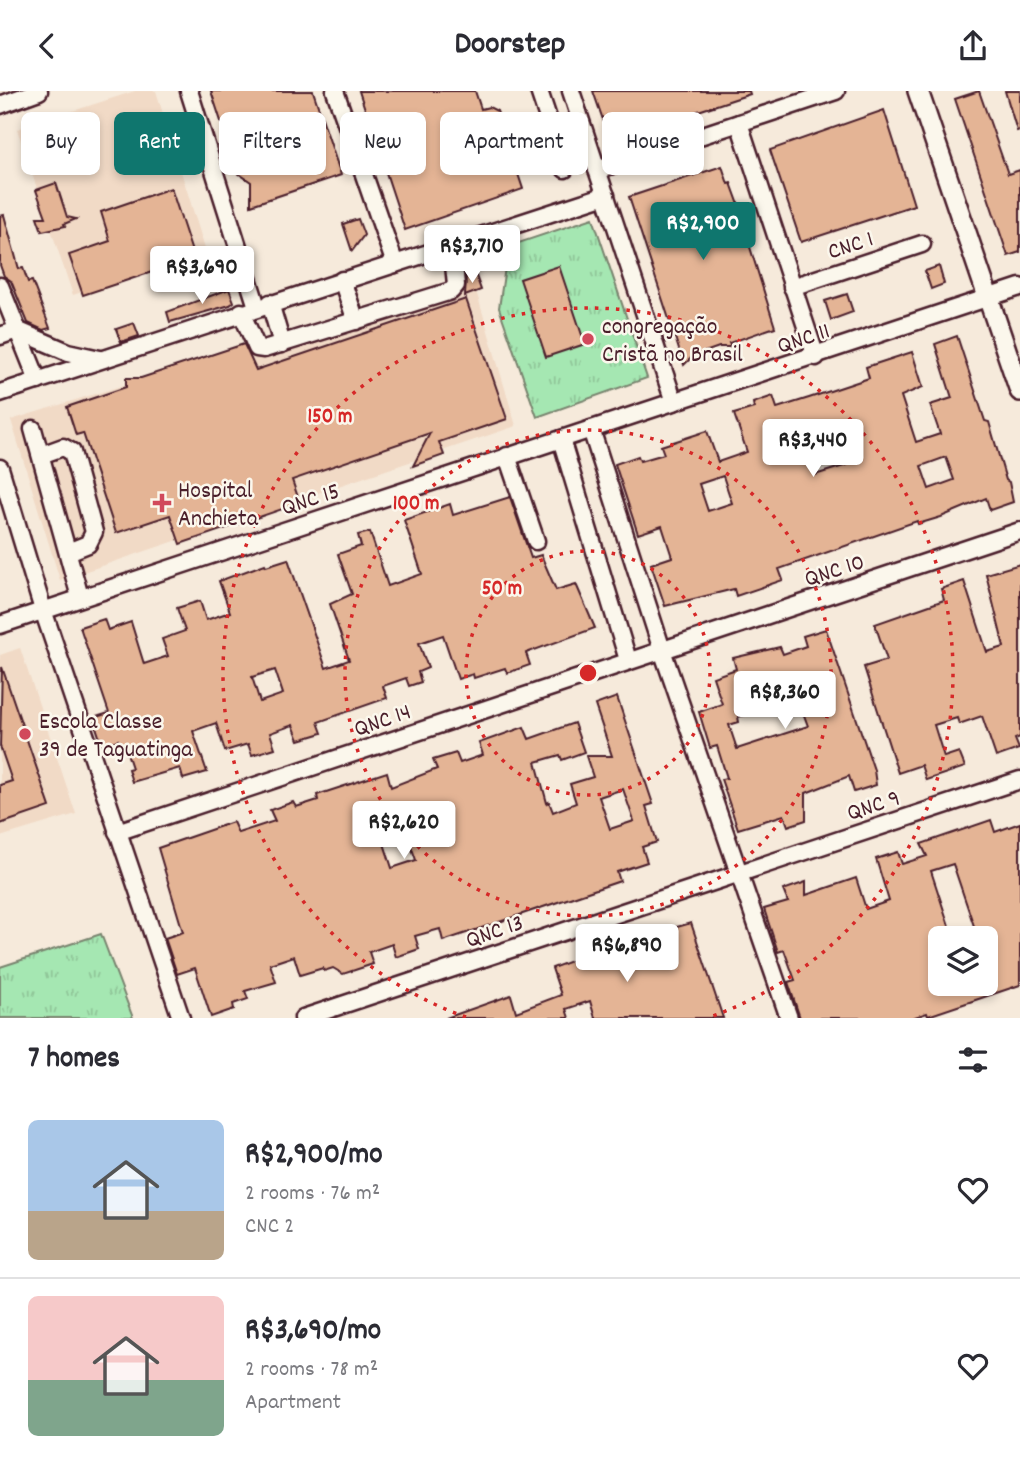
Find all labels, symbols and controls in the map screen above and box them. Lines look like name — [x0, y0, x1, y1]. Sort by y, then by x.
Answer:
text: Doorstep — [455, 23, 565, 69]
icon: back — [28, 27, 66, 65]
icon: share — [954, 27, 992, 65]
chip: Buy — [21, 112, 100, 175]
chip: Rent — [114, 112, 205, 175]
chip: Filters — [219, 112, 326, 175]
chip: New — [340, 112, 426, 175]
chip: Apartment — [440, 112, 588, 175]
chip: House — [602, 112, 704, 175]
pin: R$2,900 — [638, 202, 768, 262]
text: R$2,900 — [667, 208, 739, 241]
street label: CNC 1 — [824, 224, 878, 270]
pin: R$3,710 — [407, 225, 537, 285]
text: R$3,710 — [440, 231, 504, 264]
pin: R$3,690 — [137, 247, 267, 306]
text: R$3,690 — [166, 252, 238, 285]
place label: congregação Cristã no Brasil — [602, 311, 743, 373]
street label: QNC 11 — [773, 315, 835, 364]
marker: congregação Cristã no Brasil — [580, 331, 596, 347]
text: 150 m — [307, 403, 353, 433]
pin: R$3,440 — [748, 419, 878, 479]
text: R$3,440 — [778, 425, 848, 458]
place label: Hospital Anchieta — [178, 475, 259, 537]
street label: QNC 15 — [277, 475, 345, 526]
text: 100 m — [393, 490, 439, 520]
marker: Hospital Anchieta — [152, 493, 172, 513]
street label: QNC 10 — [800, 546, 869, 598]
text: 50 m — [482, 575, 522, 605]
centre of rings — [576, 661, 600, 685]
pin: R$8,360 — [720, 671, 850, 731]
text: R$8,360 — [750, 677, 820, 710]
street label: QNC 14 — [350, 696, 416, 747]
place label: Escola Classe 39 de Taguatinga — [39, 706, 193, 768]
marker: Escola Classe 39 de Taguatinga — [17, 726, 33, 742]
street label: QNC 9 — [843, 782, 905, 831]
pin: R$2,620 — [339, 801, 469, 861]
text: R$2,620 — [368, 807, 440, 840]
street label: QNC 13 — [461, 907, 528, 959]
pin: R$6,890 — [562, 925, 692, 984]
map controls — [928, 926, 998, 996]
button: layers — [928, 926, 998, 996]
text: R$6,890 — [592, 930, 662, 963]
text: 7 homes — [28, 1039, 120, 1082]
icon: filters — [954, 1041, 992, 1079]
text: R$2,900/mo — [245, 1135, 383, 1178]
icon: home — [84, 1148, 168, 1232]
icon: heart — [954, 1171, 992, 1209]
text: 2 rooms · 76 m² — [245, 1178, 380, 1211]
text: CNC 2 — [245, 1211, 294, 1244]
text: R$3,690/mo — [245, 1311, 381, 1354]
icon: home — [84, 1324, 168, 1408]
icon: heart — [954, 1347, 992, 1385]
text: 2 rooms · 78 m² — [245, 1354, 378, 1387]
text: Apartment — [245, 1387, 341, 1420]

